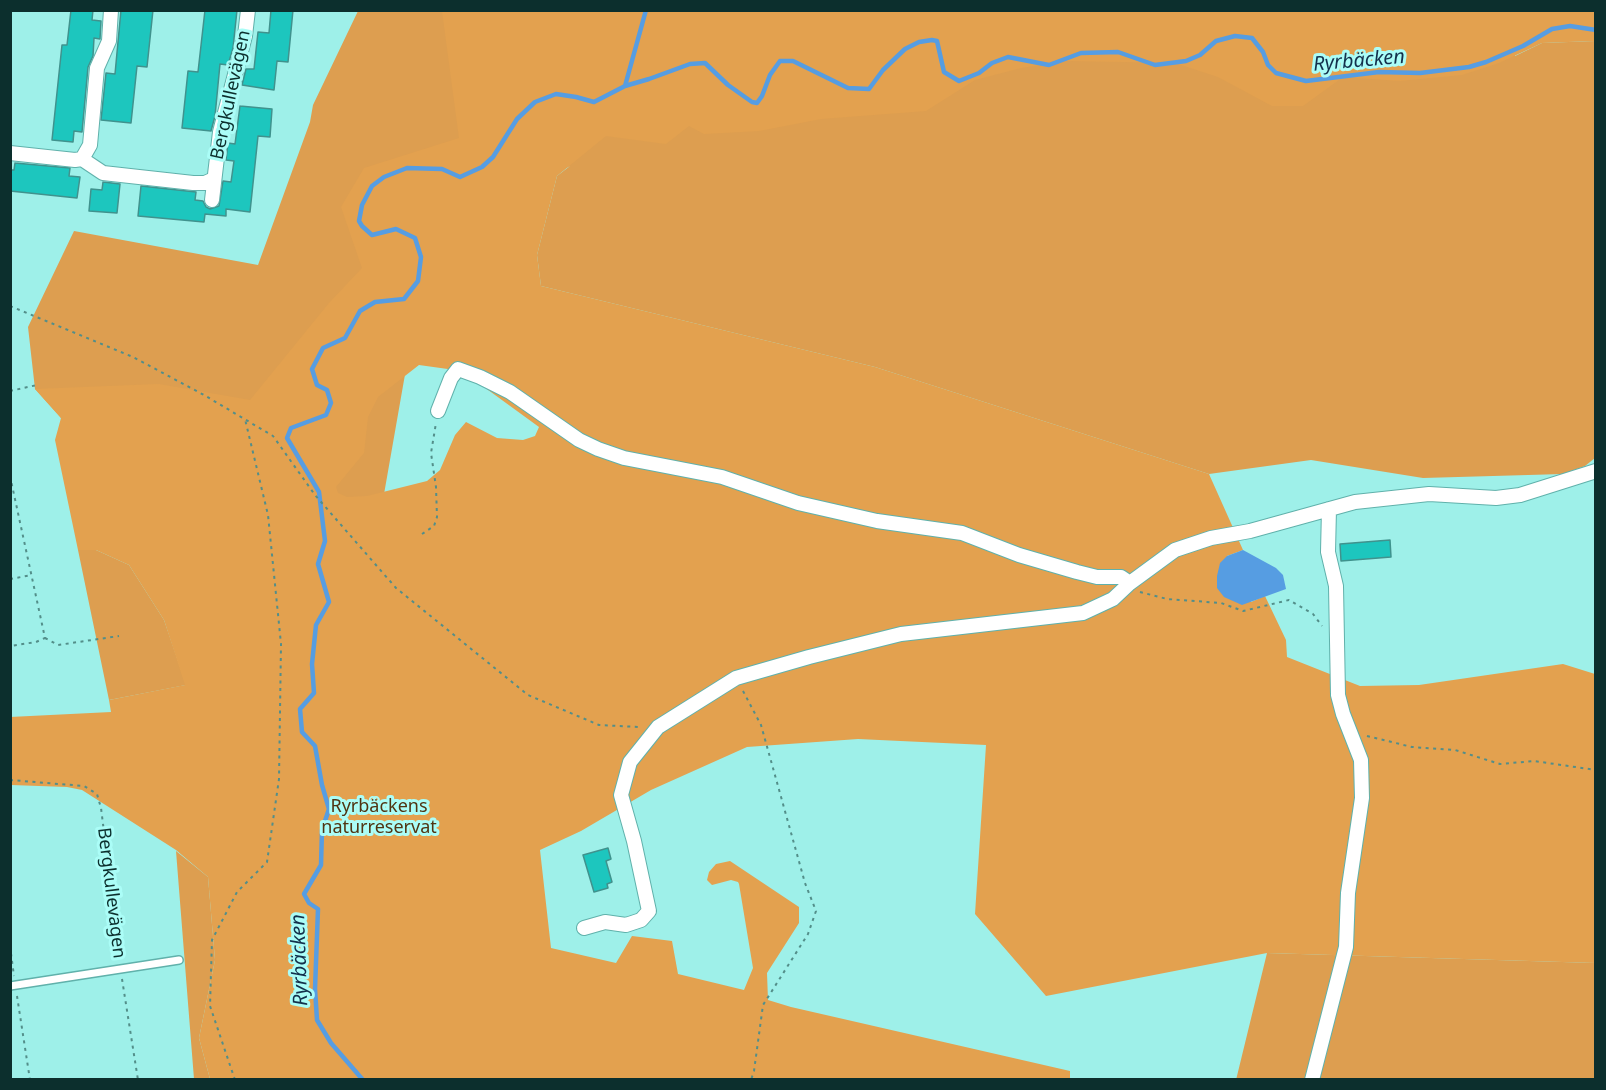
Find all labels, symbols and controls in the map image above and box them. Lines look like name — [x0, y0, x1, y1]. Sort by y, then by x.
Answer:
street label: Bergkullevägen — [207, 28, 255, 162]
water label: Ryrbäcken — [1312, 45, 1406, 77]
park label: Ryrbäckens naturreservat — [321, 796, 437, 838]
street label: Bergkullevägen — [92, 826, 130, 960]
water label: Ryrbäcken — [286, 914, 314, 1006]

